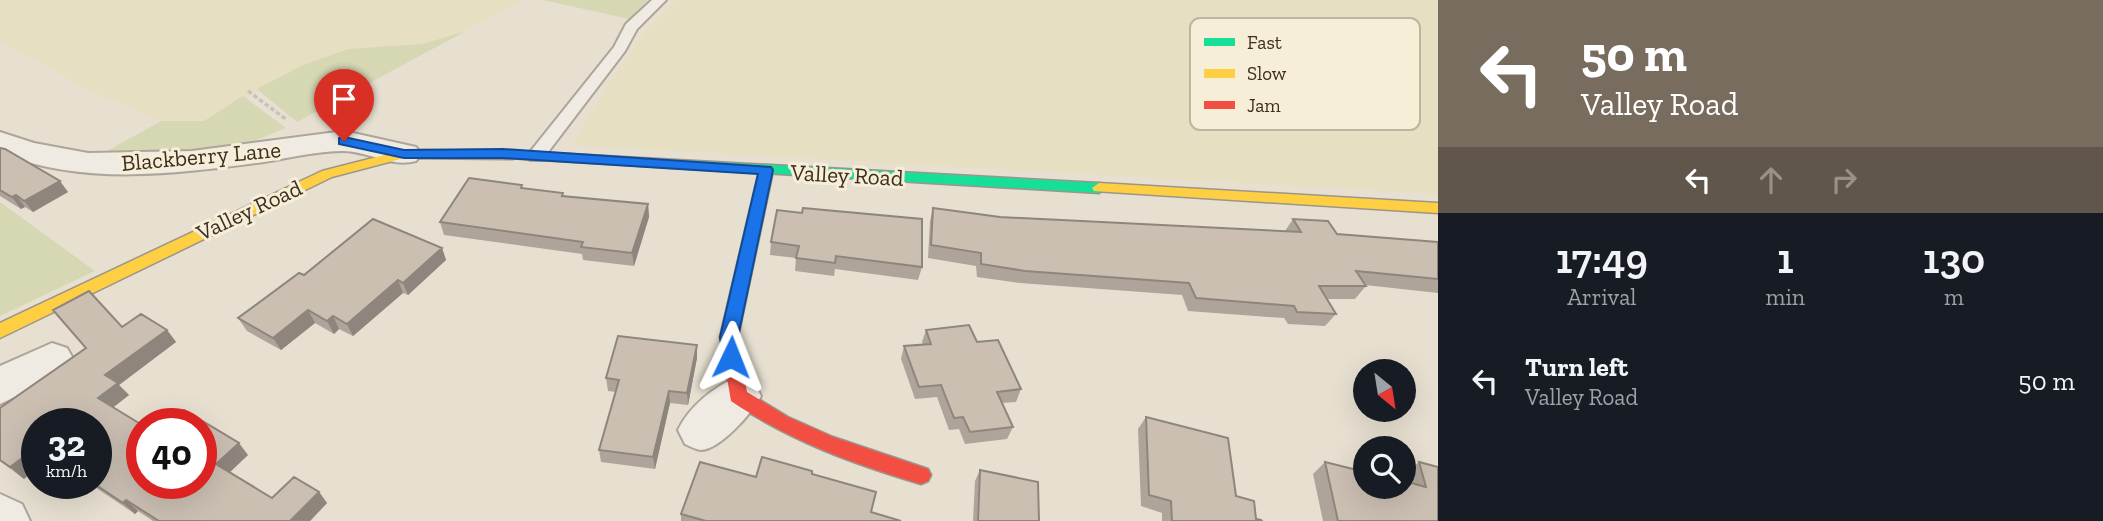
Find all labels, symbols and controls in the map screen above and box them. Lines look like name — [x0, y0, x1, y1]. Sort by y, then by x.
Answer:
legend — [1190, 18, 1420, 130]
text: 50 m — [1581, 25, 1687, 84]
icon: left — [1466, 28, 1557, 119]
text: Fast — [1247, 31, 1282, 54]
text: Slow — [1247, 62, 1287, 85]
pin — [314, 69, 374, 141]
icon: arrive — [325, 80, 363, 118]
text: Valley Road — [1581, 85, 1738, 123]
text: Jam — [1247, 94, 1281, 117]
street label: Blackberry Lane — [120, 135, 282, 177]
street label: Valley Road — [789, 158, 905, 192]
icon: left — [1679, 161, 1717, 199]
icon: ahead — [1752, 161, 1790, 199]
icon: right — [1825, 161, 1863, 199]
street label: Valley Road — [191, 173, 306, 247]
text: 17:49 — [1556, 233, 1648, 284]
text: 1 — [1777, 233, 1794, 284]
text: 130 — [1923, 233, 1985, 284]
text: Arrival — [1567, 283, 1636, 311]
text: min — [1766, 283, 1805, 311]
text: m — [1944, 283, 1964, 311]
position arrow — [694, 320, 768, 394]
text: Turn left — [1525, 351, 1628, 383]
north arrow — [1353, 359, 1416, 422]
map controls — [1353, 359, 1416, 499]
icon: left — [1466, 362, 1504, 400]
text: 50 m — [2018, 365, 2075, 397]
text: Valley Road — [1525, 383, 1638, 411]
speed limit sign: 40 — [126, 408, 217, 499]
text: 32 — [48, 423, 85, 465]
button: search — [1353, 436, 1416, 499]
text: km/h — [46, 460, 87, 482]

